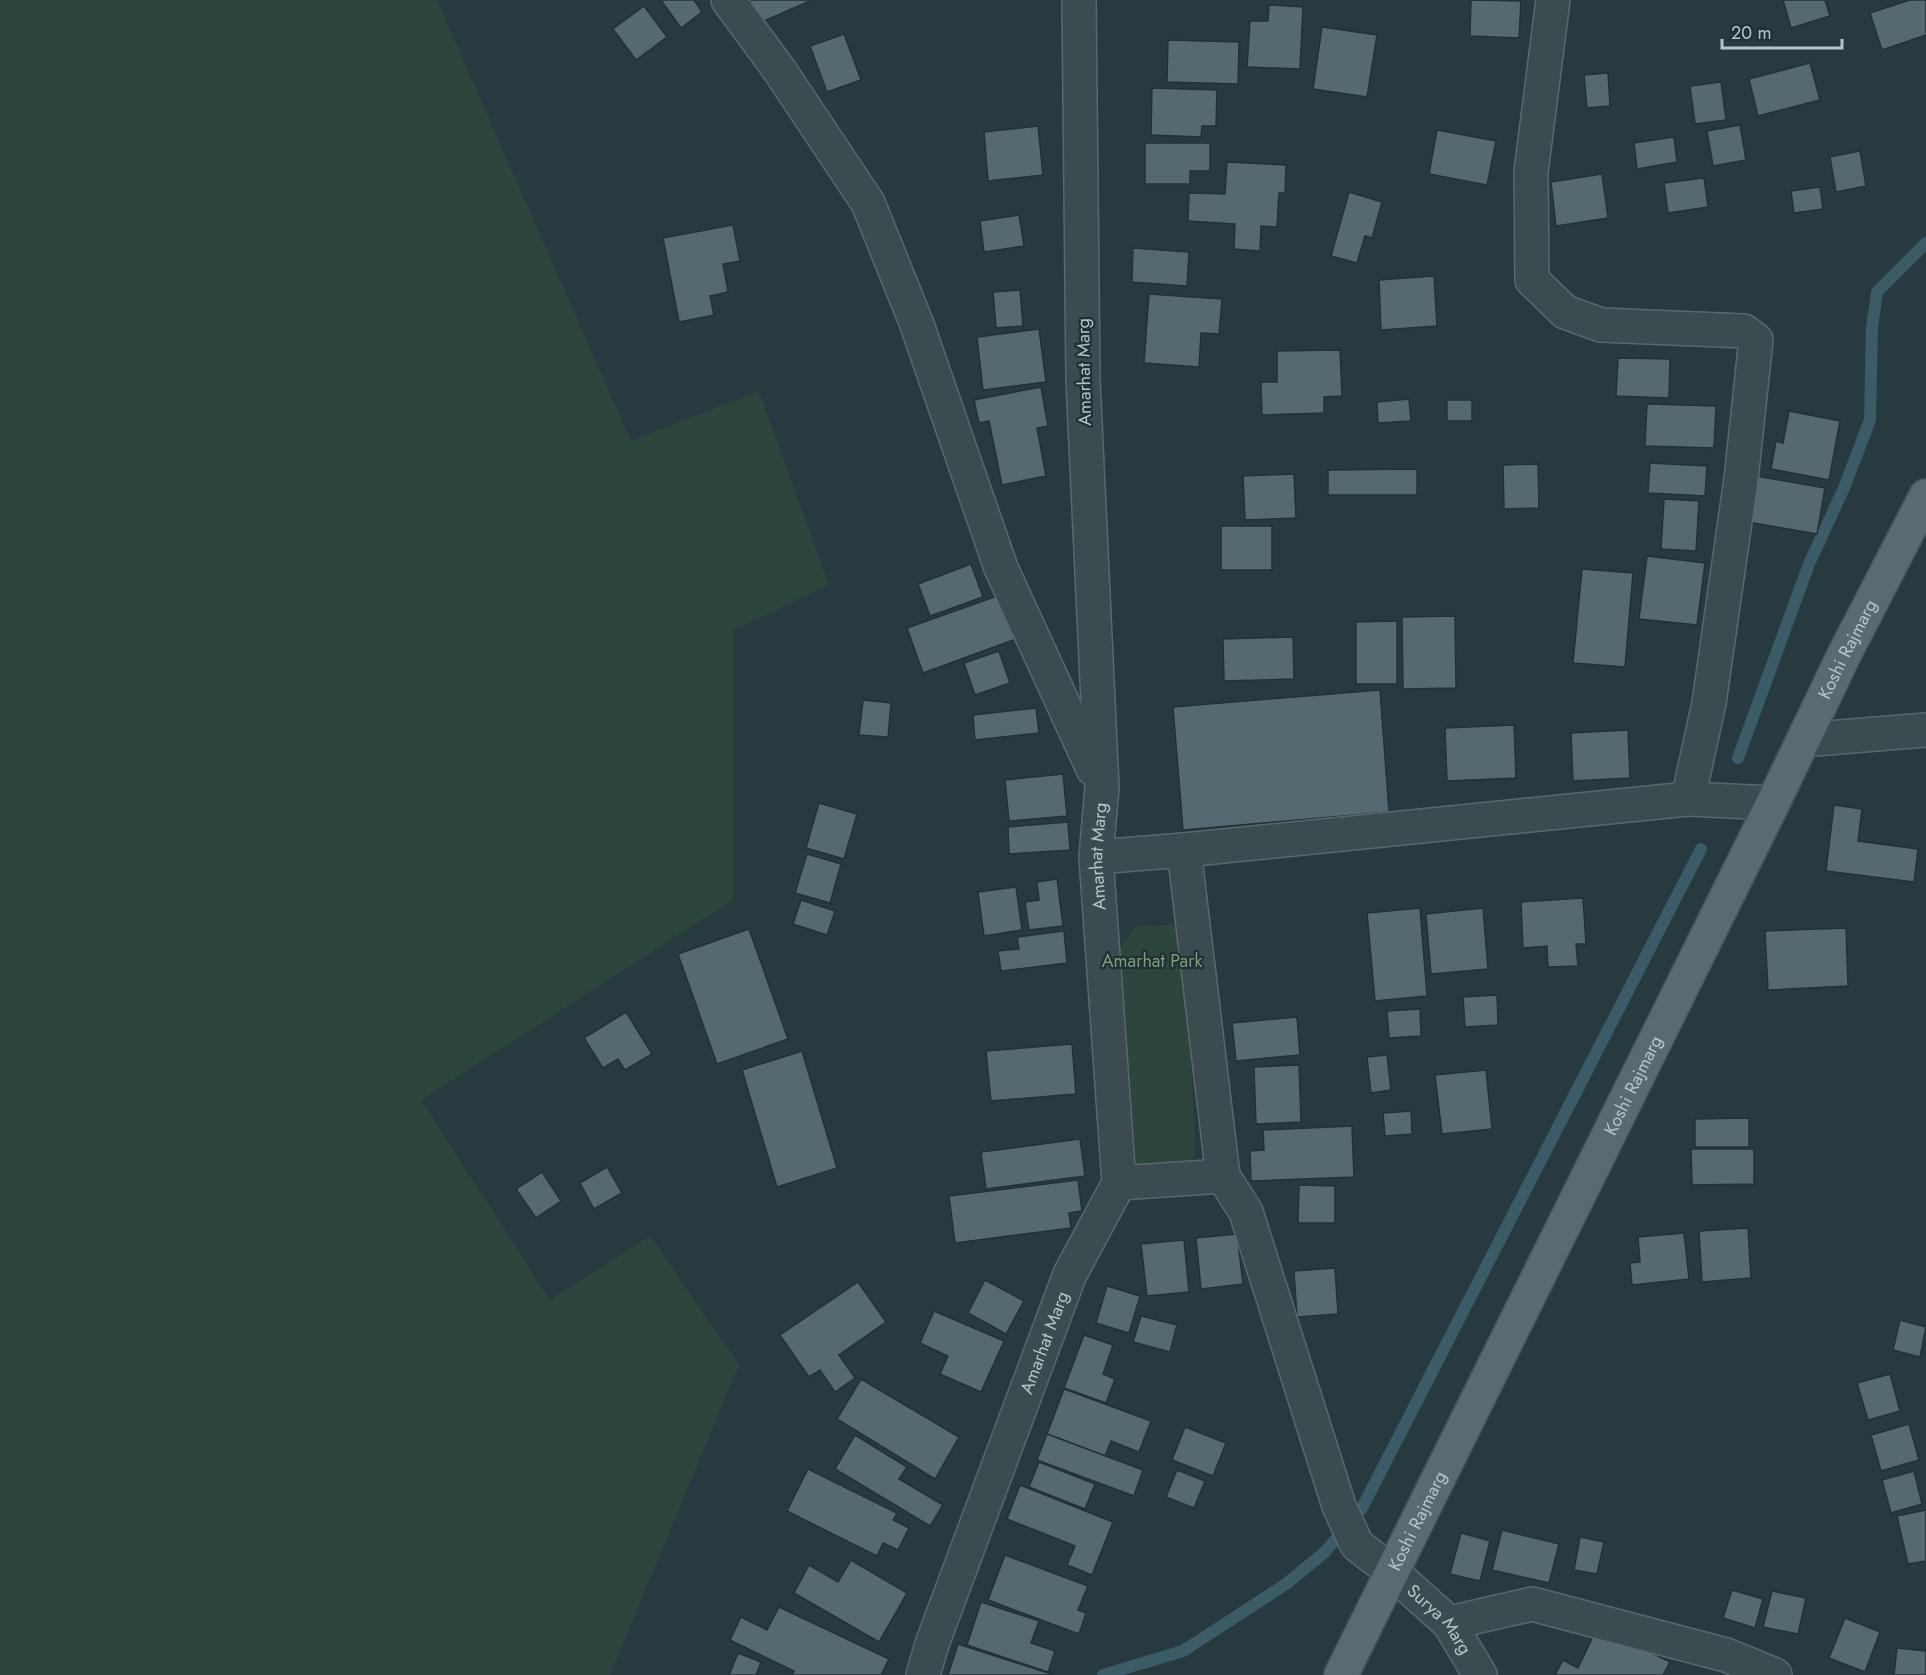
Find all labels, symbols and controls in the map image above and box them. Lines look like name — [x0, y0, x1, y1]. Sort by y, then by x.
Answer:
scale bar — [1722, 12, 1842, 50]
text: 20 m — [1731, 20, 1771, 46]
street label: Amarhat Marg — [1070, 318, 1098, 426]
street label: Koshi Rajmarg — [1812, 595, 1883, 703]
street label: Amarhat Marg — [1083, 801, 1114, 911]
park label: Amarhat Park — [1102, 948, 1202, 974]
street label: Koshi Rajmarg — [1597, 1031, 1669, 1140]
street label: Amarhat Marg — [1013, 1287, 1075, 1398]
street label: Koshi Rajmarg — [1382, 1467, 1453, 1575]
street label: Surya Marg — [1401, 1578, 1478, 1660]

